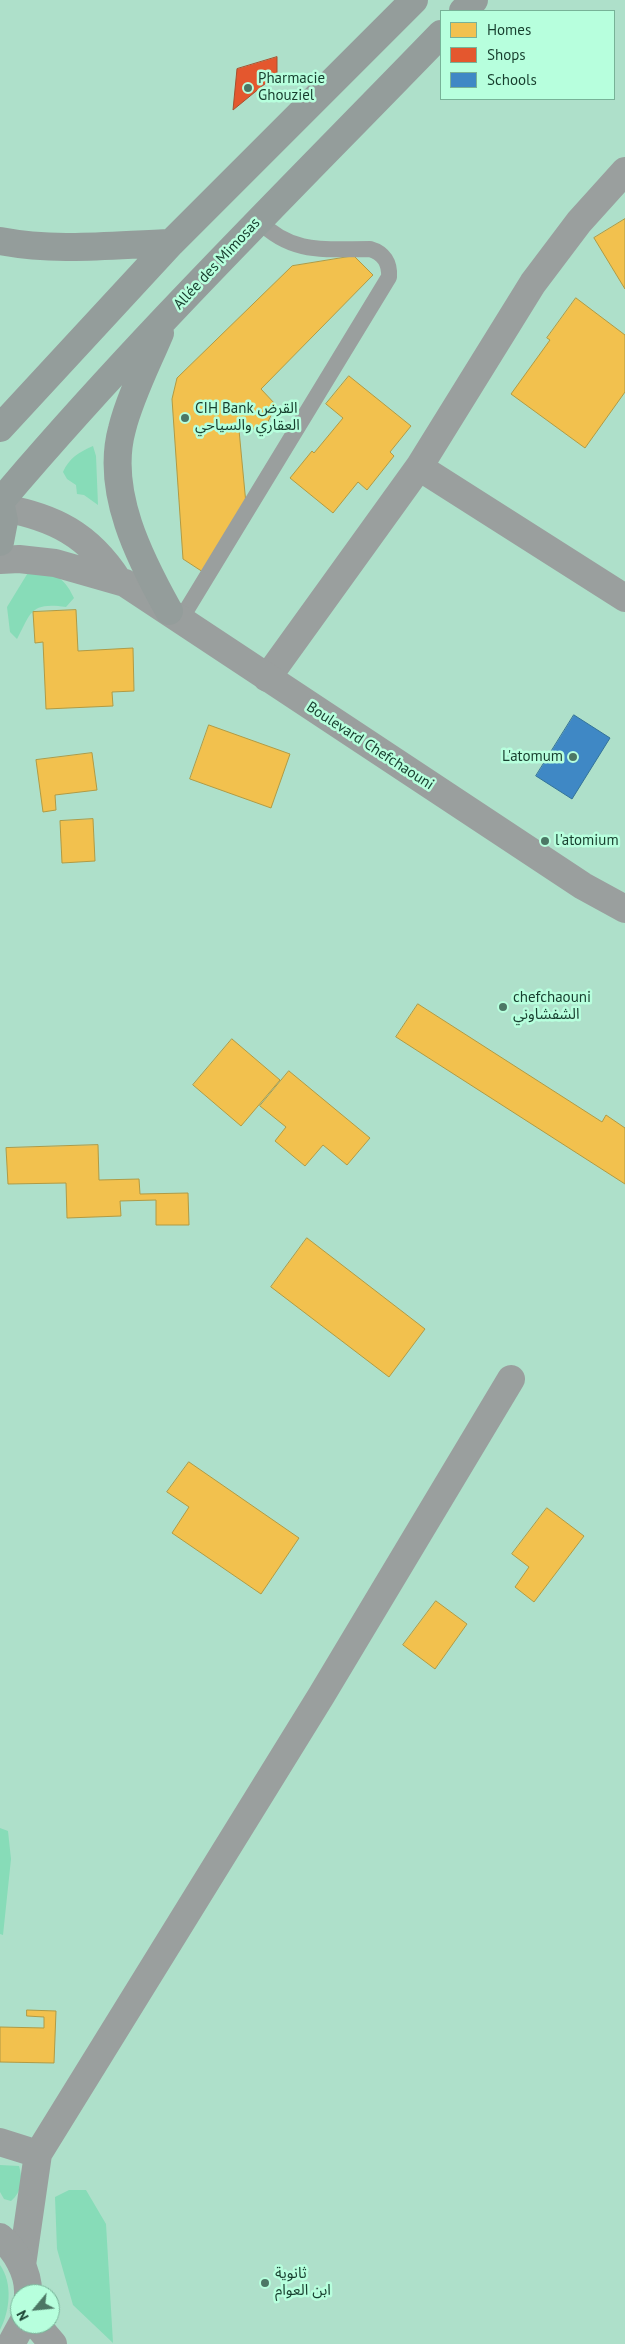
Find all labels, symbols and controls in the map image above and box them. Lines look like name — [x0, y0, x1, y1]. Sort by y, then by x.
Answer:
legend — [440, 10, 615, 100]
text: Homes — [487, 20, 531, 39]
text: Shops — [487, 45, 526, 64]
place label: Pharmacie Ghouziel — [258, 70, 325, 105]
text: Schools — [487, 70, 537, 89]
marker: Pharmacie Ghouziel — [242, 82, 254, 94]
street label: Allée des Mimosas — [170, 214, 264, 314]
place label: CIH Bank القرض العقاري والسياحي — [195, 400, 300, 435]
marker: CIH Bank القرض العقاري والسياحي — [179, 412, 191, 424]
street label: Boulevard Chefchaouni — [303, 698, 437, 794]
place label: L'atomum — [502, 748, 563, 766]
marker: L'atomum — [567, 751, 579, 763]
place label: l'atomium — [555, 832, 619, 850]
marker: l'atomium — [539, 835, 551, 847]
place label: chefchaouni الشفشاوني — [513, 989, 591, 1024]
marker: chefchaouni الشفشاوني — [497, 1001, 509, 1013]
place label: ثانوية ابن العوام — [275, 2265, 331, 2300]
marker: ثانوية ابن العوام — [259, 2277, 271, 2289]
north arrow — [10, 2284, 60, 2334]
text: N — [13, 2307, 33, 2324]

